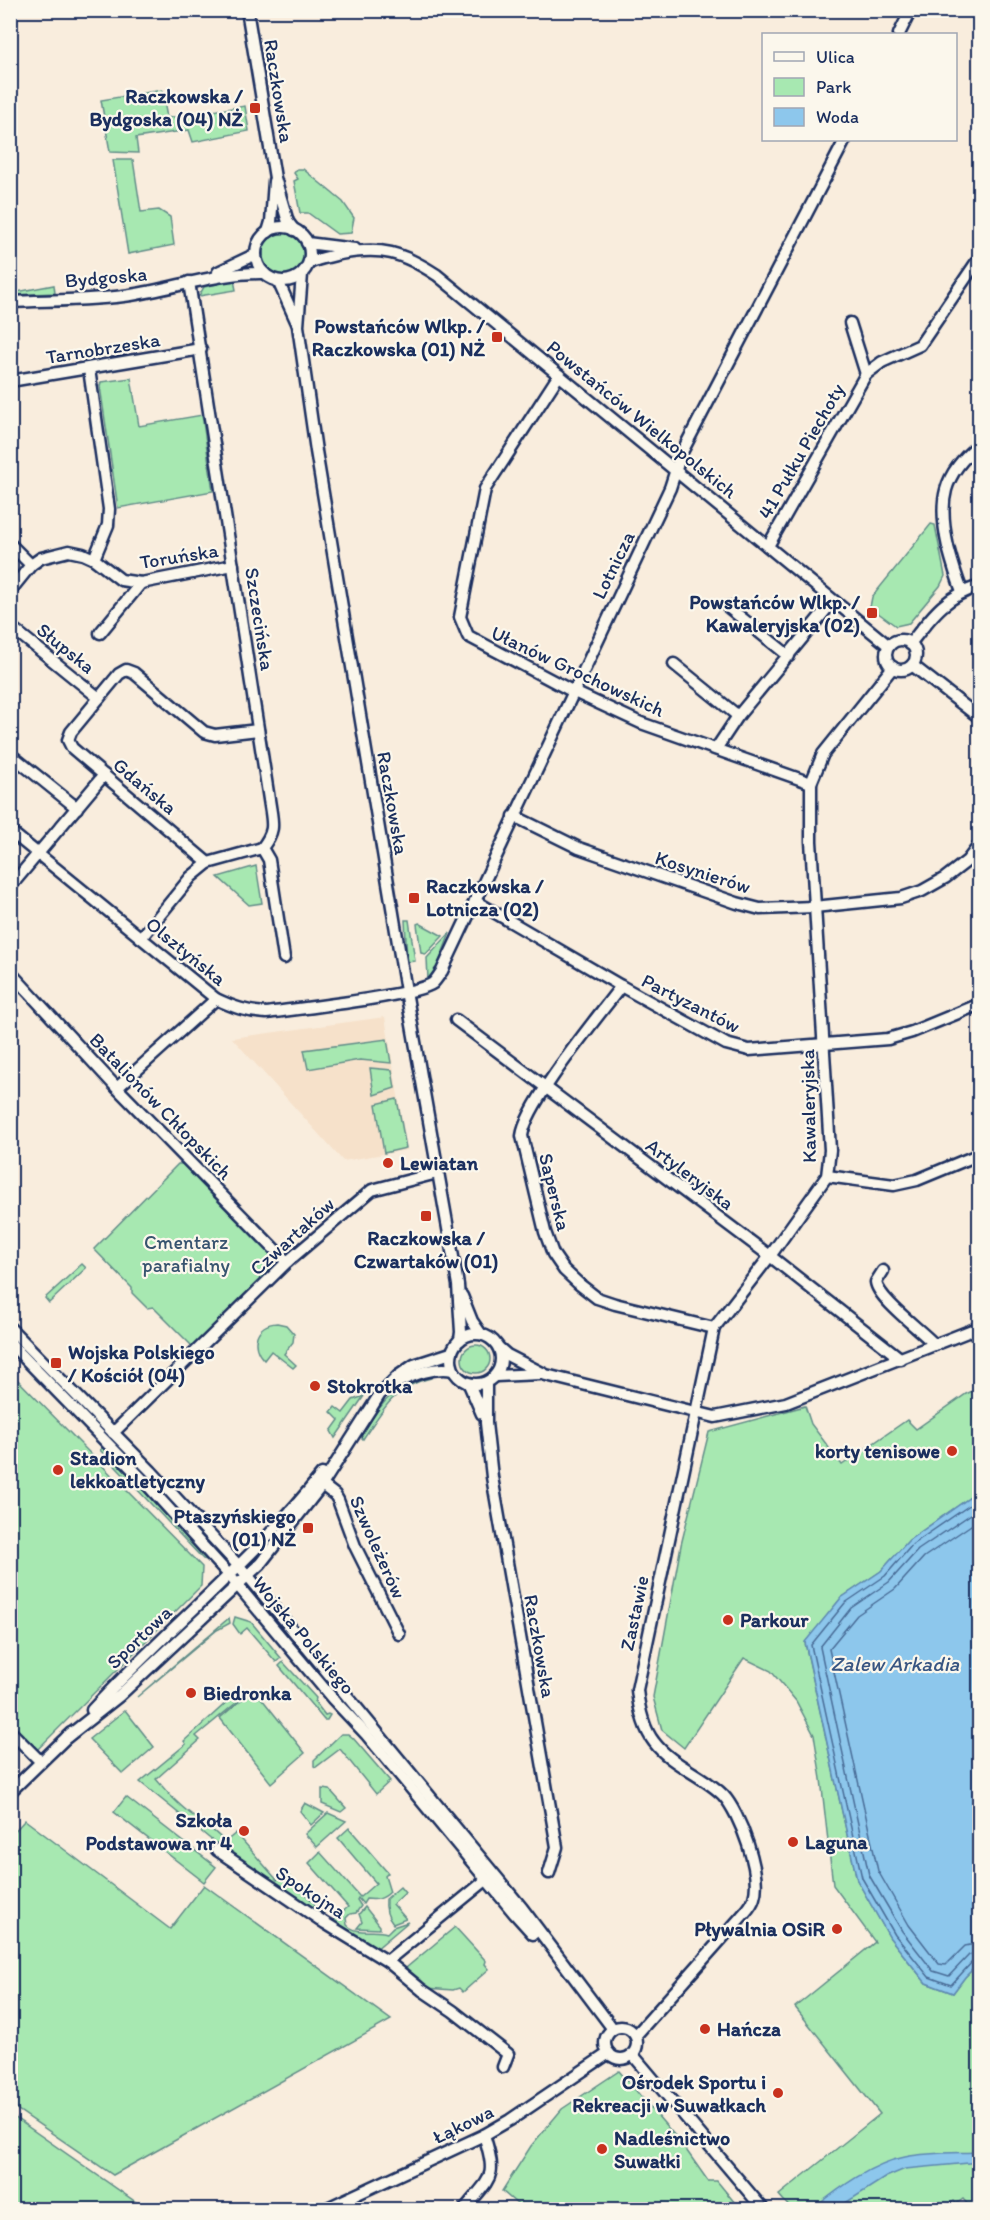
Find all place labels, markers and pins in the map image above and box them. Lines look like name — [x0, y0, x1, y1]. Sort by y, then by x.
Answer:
place label: Raczkowska / Bydgoska (04) NŻ — [89, 84, 244, 132]
marker: Raczkowska / Bydgoska (04) NŻ — [248, 101, 262, 115]
place label: Powstańców Wlkp. / Raczkowska (01) NŻ — [312, 314, 486, 362]
marker: Powstańców Wlkp. / Raczkowska (01) NŻ — [490, 330, 504, 344]
place label: Powstańców Wlkp. / Kawaleryjska (02) — [689, 590, 861, 638]
marker: Powstańców Wlkp. / Kawaleryjska (02) — [865, 606, 879, 620]
place label: Raczkowska / Lotnicza (02) — [426, 874, 544, 922]
marker: Raczkowska / Lotnicza (02) — [407, 891, 421, 905]
place label: Lewiatan — [400, 1151, 479, 1175]
marker: Lewiatan — [381, 1156, 395, 1170]
marker: Raczkowska / Czwartaków (01) — [419, 1209, 433, 1223]
place label: Raczkowska / Czwartaków (01) — [354, 1226, 498, 1274]
place label: Wojska Polskiego / Kościół (04) — [67, 1340, 215, 1388]
marker: Wojska Polskiego / Kościół (04) — [49, 1356, 63, 1370]
place label: Stokrotka — [327, 1374, 413, 1398]
marker: Stokrotka — [308, 1379, 322, 1393]
place label: korty tenisowe — [815, 1439, 940, 1464]
marker: korty tenisowe — [945, 1444, 959, 1458]
place label: Stadion lekkoatletyczny — [70, 1446, 206, 1494]
marker: Stadion lekkoatletyczny — [51, 1463, 65, 1477]
place label: Ptaszyńskiego (01) NŻ — [174, 1504, 297, 1552]
marker: Ptaszyńskiego (01) NŻ — [301, 1521, 315, 1535]
place label: Parkour — [740, 1608, 810, 1632]
marker: Parkour — [721, 1613, 735, 1627]
place label: Biedronka — [203, 1681, 292, 1705]
marker: Biedronka — [184, 1686, 198, 1700]
place label: Szkoła Podstawowa nr 4 — [86, 1808, 232, 1855]
marker: Szkoła Podstawowa nr 4 — [237, 1824, 251, 1838]
place label: Laguna — [805, 1830, 868, 1855]
marker: Laguna — [786, 1835, 800, 1849]
place label: Pływalnia OSiR — [694, 1917, 826, 1942]
marker: Pływalnia OSiR — [830, 1922, 844, 1936]
place label: Hańcza — [717, 2017, 781, 2041]
marker: Hańcza — [698, 2022, 712, 2036]
place label: Ośrodek Sportu i Rekreacji w Suwałkach — [572, 2070, 766, 2118]
marker: Ośrodek Sportu i Rekreacji w Suwałkach — [771, 2086, 785, 2100]
place label: Nadleśnictwo Suwałki — [614, 2126, 730, 2173]
marker: Nadleśnictwo Suwałki — [595, 2142, 609, 2156]

